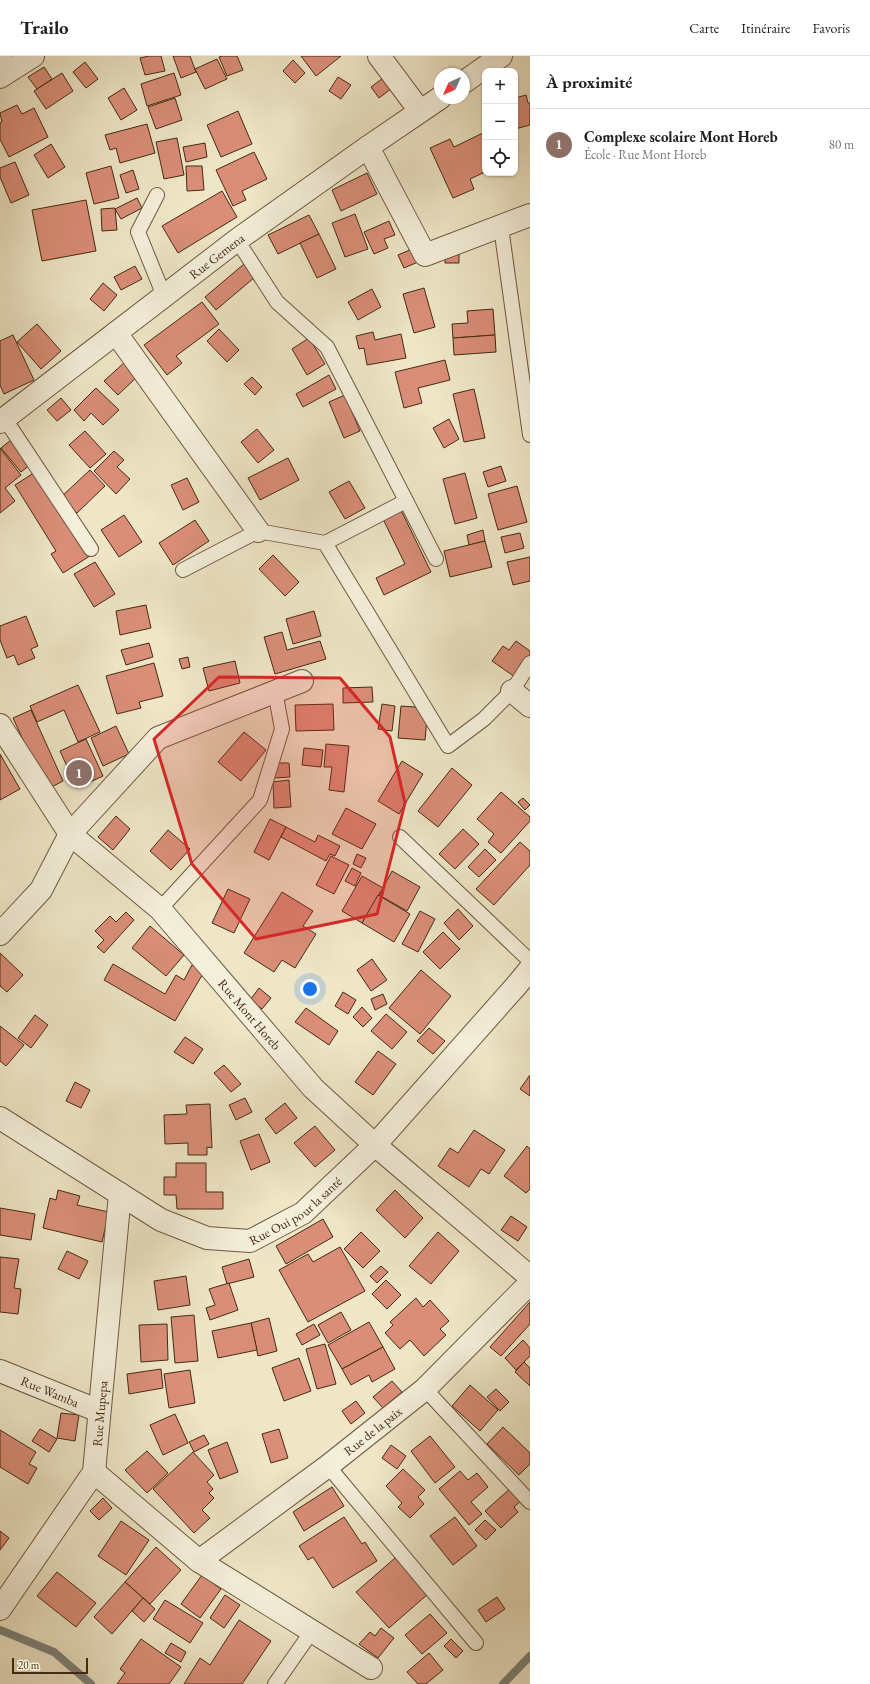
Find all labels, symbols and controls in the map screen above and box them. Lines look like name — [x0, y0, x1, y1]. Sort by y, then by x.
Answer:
text: Trailo — [20, 15, 69, 40]
text: Carte — [689, 19, 719, 37]
text: Itinéraire — [741, 19, 791, 37]
text: Favoris — [813, 19, 850, 37]
north arrow — [434, 68, 470, 104]
map controls — [482, 68, 518, 176]
button: + — [482, 68, 518, 104]
text: À proximité — [546, 71, 632, 93]
button: − — [482, 104, 518, 140]
text: Complexe scolaire Mont Horeb — [584, 127, 778, 146]
text: 1 — [556, 136, 562, 153]
text: 80 m — [829, 136, 854, 153]
button: locate — [482, 140, 518, 176]
text: École · Rue Mont Horeb — [584, 146, 707, 163]
street label: Rue Gemena — [185, 229, 248, 282]
pin: 1 — [66, 758, 92, 788]
street label: Rue Mont Horeb — [215, 975, 285, 1053]
your location — [300, 979, 320, 999]
street label: Rue Oui pour la santé — [246, 1173, 345, 1249]
street label: Rue Wamba — [18, 1372, 82, 1411]
street label: Rue Mupepa — [88, 1379, 111, 1447]
street label: Rue de la paix — [340, 1402, 405, 1459]
scale bar — [12, 1656, 88, 1675]
text: 20 m — [18, 1658, 39, 1672]

